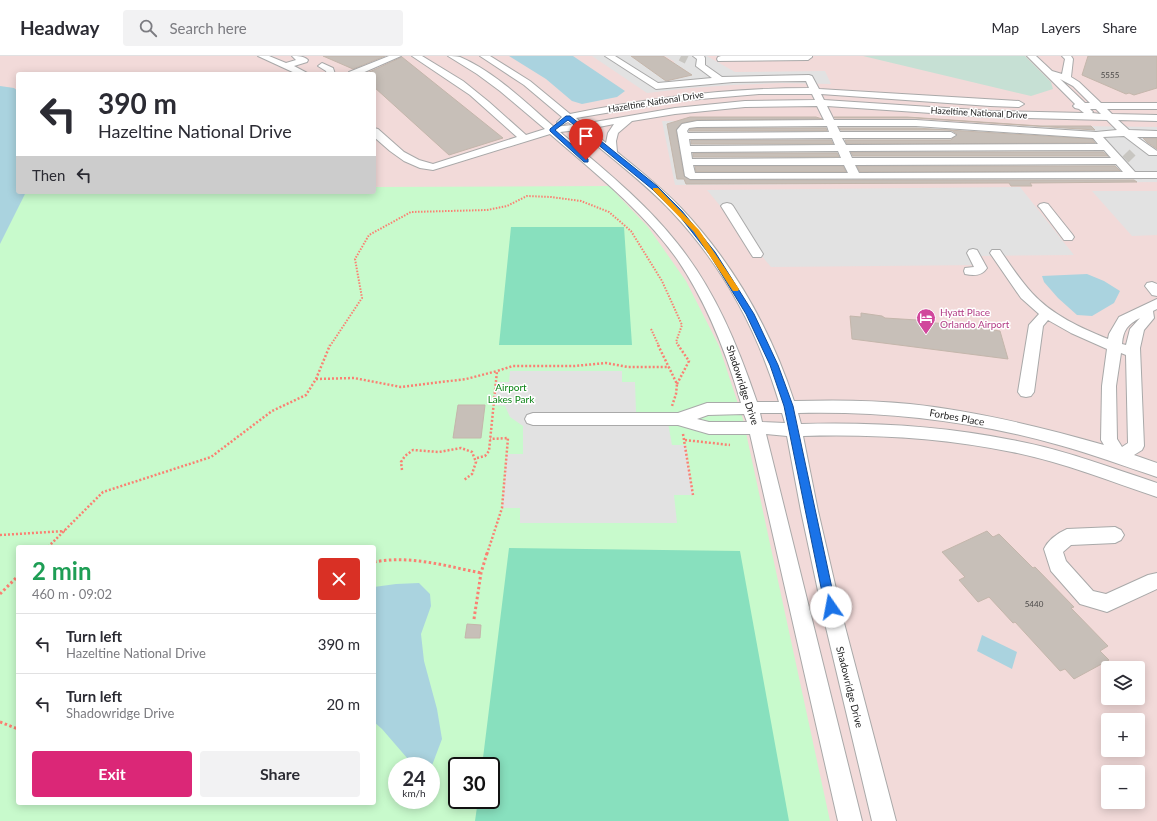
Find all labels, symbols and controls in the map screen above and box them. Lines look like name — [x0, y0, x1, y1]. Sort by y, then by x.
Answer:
search box — [123, 10, 403, 46]
text: Headway — [20, 16, 99, 39]
icon: search — [137, 17, 159, 39]
text: Search here — [169, 19, 247, 37]
text: Map — [991, 19, 1019, 36]
text: Layers — [1041, 19, 1081, 36]
text: Share — [1103, 19, 1137, 36]
house number: 5555 — [1101, 70, 1120, 80]
text: 390 m — [98, 86, 177, 120]
icon: left — [32, 88, 84, 140]
street label: Hazeltine National Drive — [607, 88, 705, 115]
street label: Hazeltine National Drive — [930, 104, 1028, 121]
pin — [569, 119, 603, 160]
text: Hazeltine National Drive — [98, 120, 292, 142]
icon: arrive — [575, 125, 597, 147]
icon: left — [73, 164, 95, 186]
text: Then — [32, 166, 65, 184]
place label: Hyatt Place Orlando Airport — [940, 306, 1010, 330]
hotel icon: Hyatt Place Orlando Airport — [915, 307, 937, 335]
street label: Shadowridge Drive — [724, 343, 762, 427]
park label: Airport Lakes Park — [488, 381, 535, 405]
street label: Forbes Place — [929, 406, 985, 428]
text: 2 min — [32, 556, 92, 585]
button: close — [318, 558, 360, 600]
text: 460 m · 09:02 — [32, 586, 112, 602]
position arrow — [810, 586, 852, 628]
house number: 5440 — [1025, 599, 1044, 609]
text: Turn left — [66, 627, 122, 645]
icon: left — [32, 633, 54, 655]
text: 390 m — [318, 635, 360, 653]
text: Hazeltine National Drive — [66, 645, 206, 661]
street label: Shadowridge Drive — [834, 645, 866, 729]
map controls — [1101, 661, 1145, 809]
button: layers — [1101, 661, 1145, 705]
text: Turn left — [66, 687, 122, 705]
icon: left — [32, 693, 54, 715]
text: 20 m — [326, 695, 360, 713]
text: Shadowridge Drive — [66, 705, 174, 721]
button: + — [1101, 713, 1145, 757]
button: Exit — [32, 751, 192, 797]
button: Share — [200, 751, 360, 797]
speed limit sign: 30 — [448, 757, 500, 809]
button: − — [1101, 765, 1145, 809]
text: 24 — [402, 766, 426, 790]
text: km/h — [402, 787, 426, 799]

